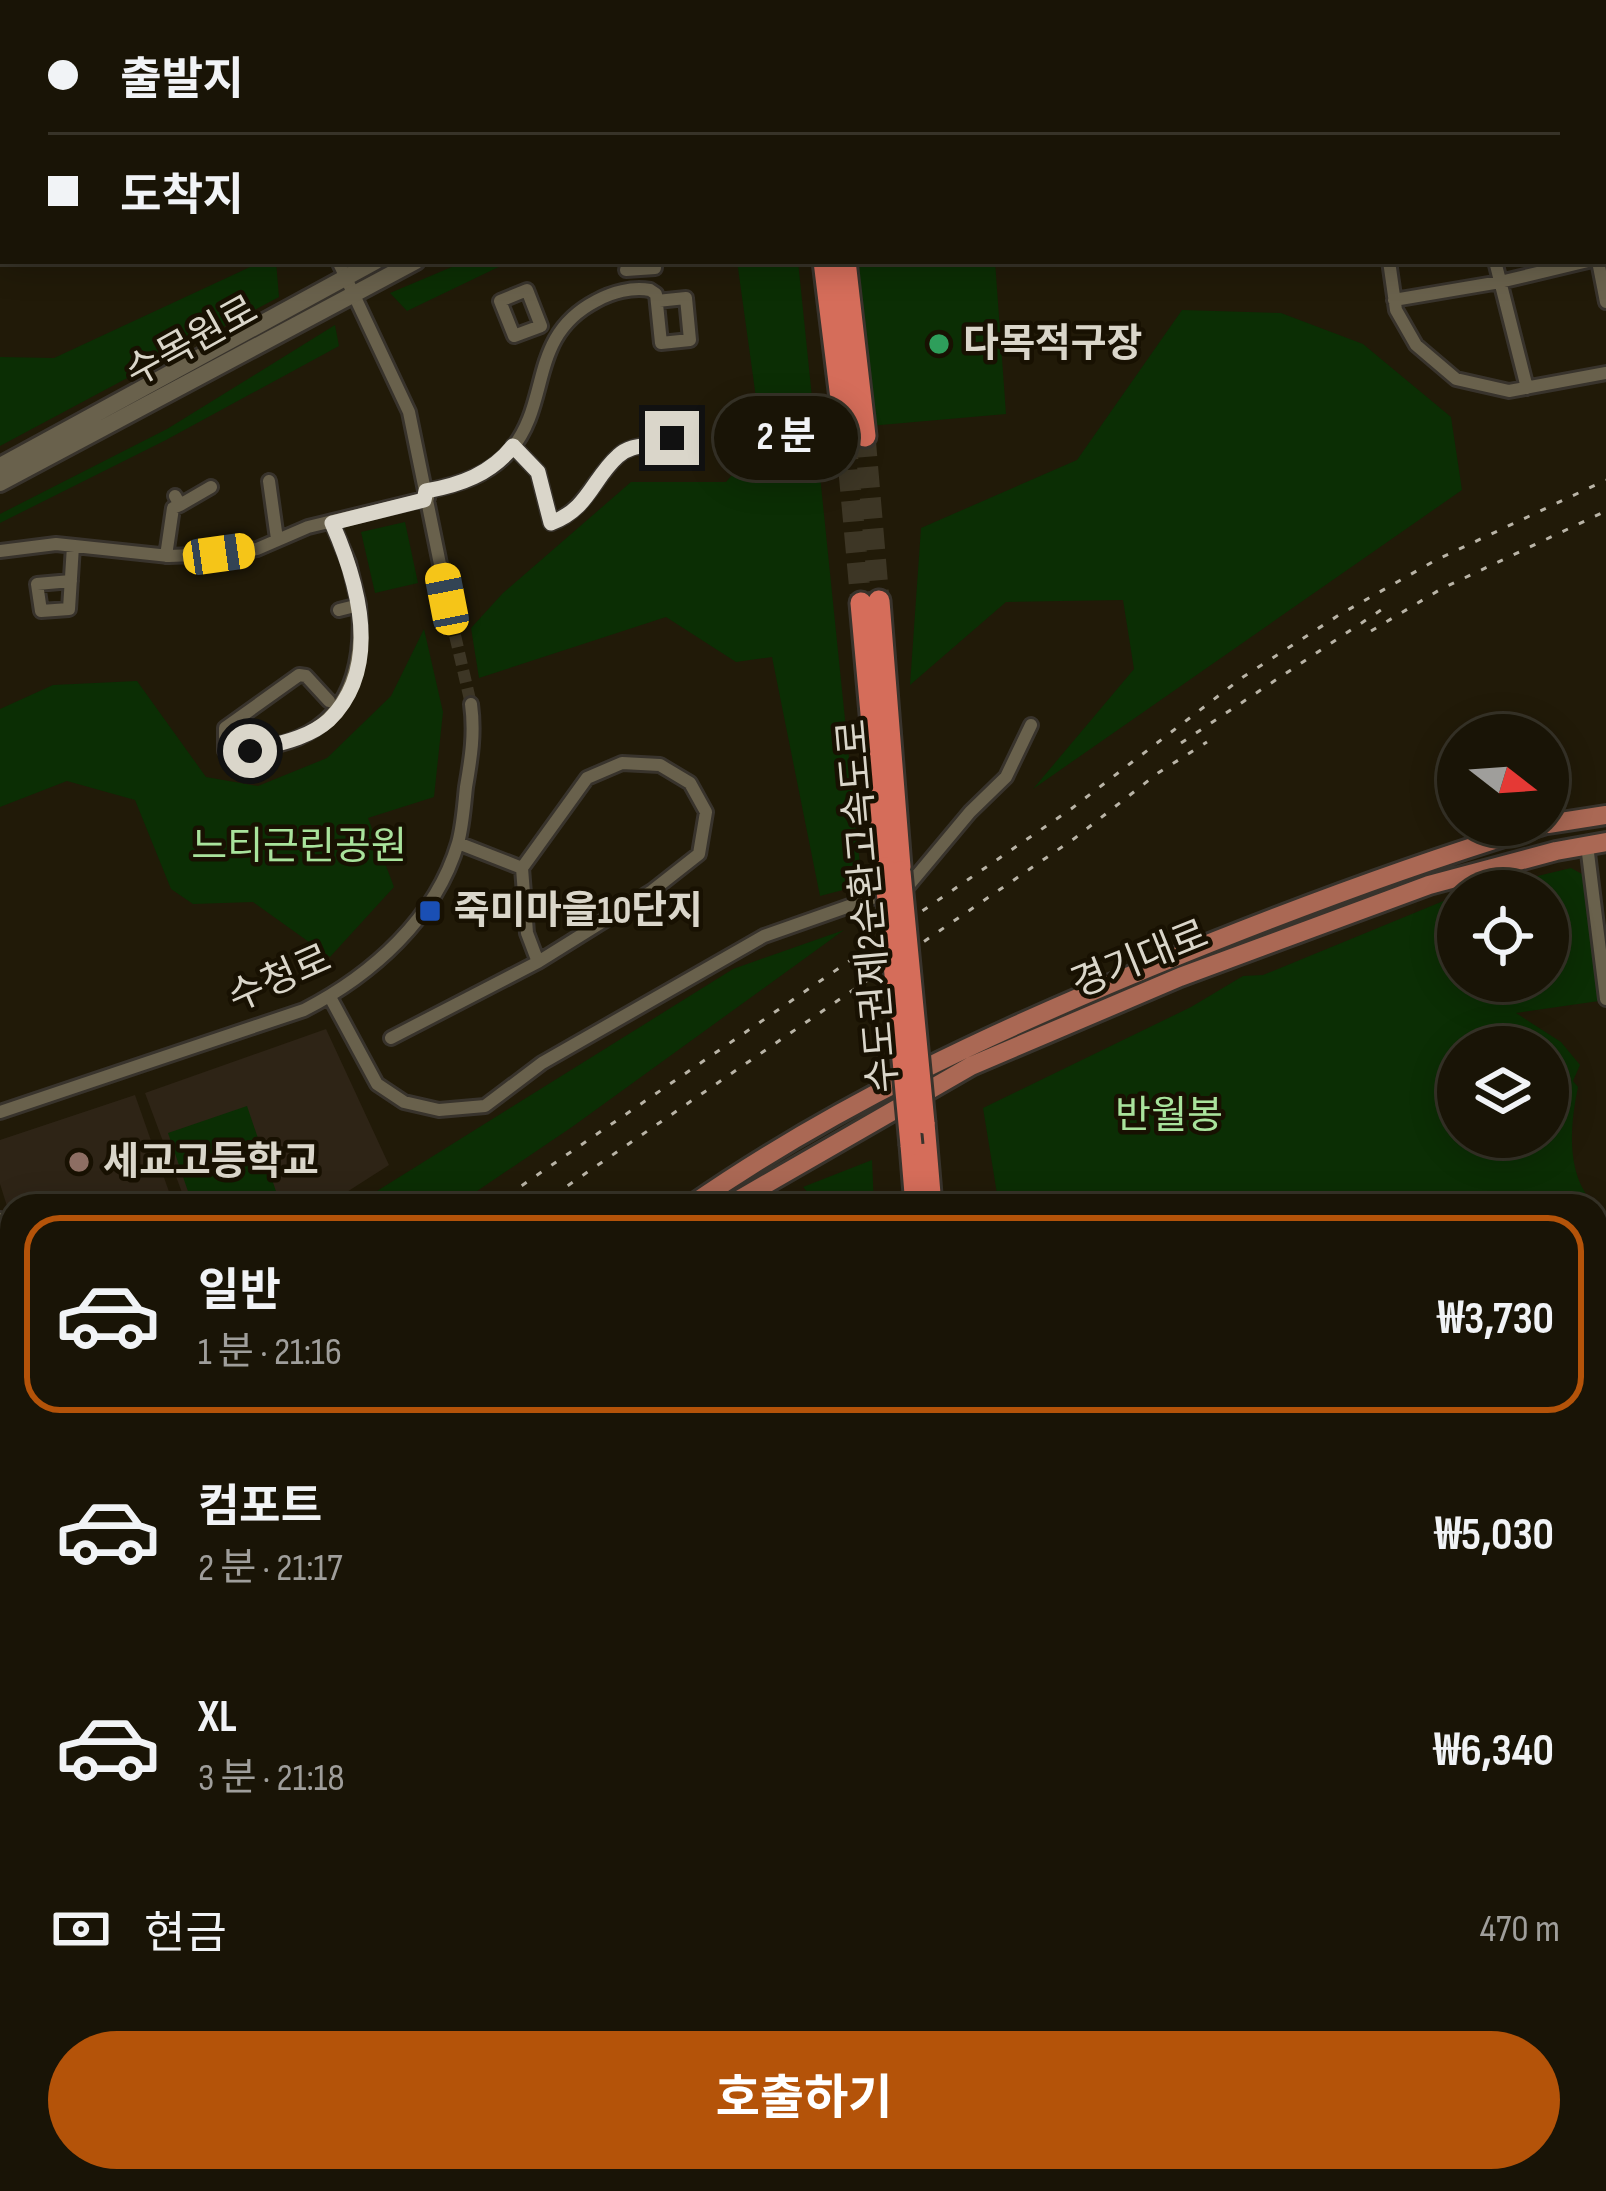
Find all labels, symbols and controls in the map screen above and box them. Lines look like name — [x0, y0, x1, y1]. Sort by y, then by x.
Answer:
text: 출발지 — [120, 53, 244, 108]
text: 도착지 — [120, 169, 244, 224]
street label: 수목원로 — [118, 287, 266, 397]
place label: 다목적구장 — [963, 321, 1142, 368]
marker: 다목적구장 — [926, 331, 952, 357]
callout: 2 분 — [714, 396, 858, 480]
route end — [645, 411, 699, 465]
text: 2 분 — [756, 414, 816, 461]
car — [181, 531, 257, 577]
car — [422, 560, 472, 638]
north arrow — [1437, 714, 1569, 846]
map controls — [1437, 714, 1569, 1158]
street label: 수도권제2순환고속도로 — [829, 717, 909, 1095]
route start — [223, 724, 277, 778]
park label: 느티근린공원 — [191, 824, 407, 871]
button: locate — [1437, 870, 1569, 1002]
place label: 죽미마을10단지 — [454, 888, 703, 935]
marker: 죽미마을10단지 — [417, 898, 443, 924]
street label: 경기대로 — [1065, 911, 1215, 1009]
street label: 수청로 — [221, 936, 339, 1022]
button: layers — [1437, 1026, 1569, 1158]
park label: 반월봉 — [1115, 1093, 1223, 1140]
place label: 세교고등학교 — [103, 1139, 318, 1186]
marker: 세교고등학교 — [66, 1149, 92, 1175]
icon: car — [54, 1260, 162, 1368]
text: 일반 — [198, 1264, 281, 1319]
text: ₩3,730 — [1438, 1292, 1554, 1347]
text: 1 분 · 21:16 — [198, 1329, 342, 1376]
icon: car — [54, 1476, 162, 1584]
text: 컴포트 — [198, 1480, 322, 1535]
text: ₩5,030 — [1435, 1508, 1554, 1563]
text: 2 분 · 21:17 — [198, 1545, 343, 1592]
text: XL — [198, 1690, 237, 1745]
icon: car — [54, 1692, 162, 1800]
text: ₩6,340 — [1434, 1724, 1554, 1779]
text: 3 분 · 21:18 — [198, 1755, 345, 1802]
icon: cash — [48, 1896, 114, 1962]
text: 470 m — [1480, 1906, 1560, 1953]
text: 현금 — [144, 1907, 227, 1962]
button: 호출하기 — [48, 2031, 1560, 2169]

